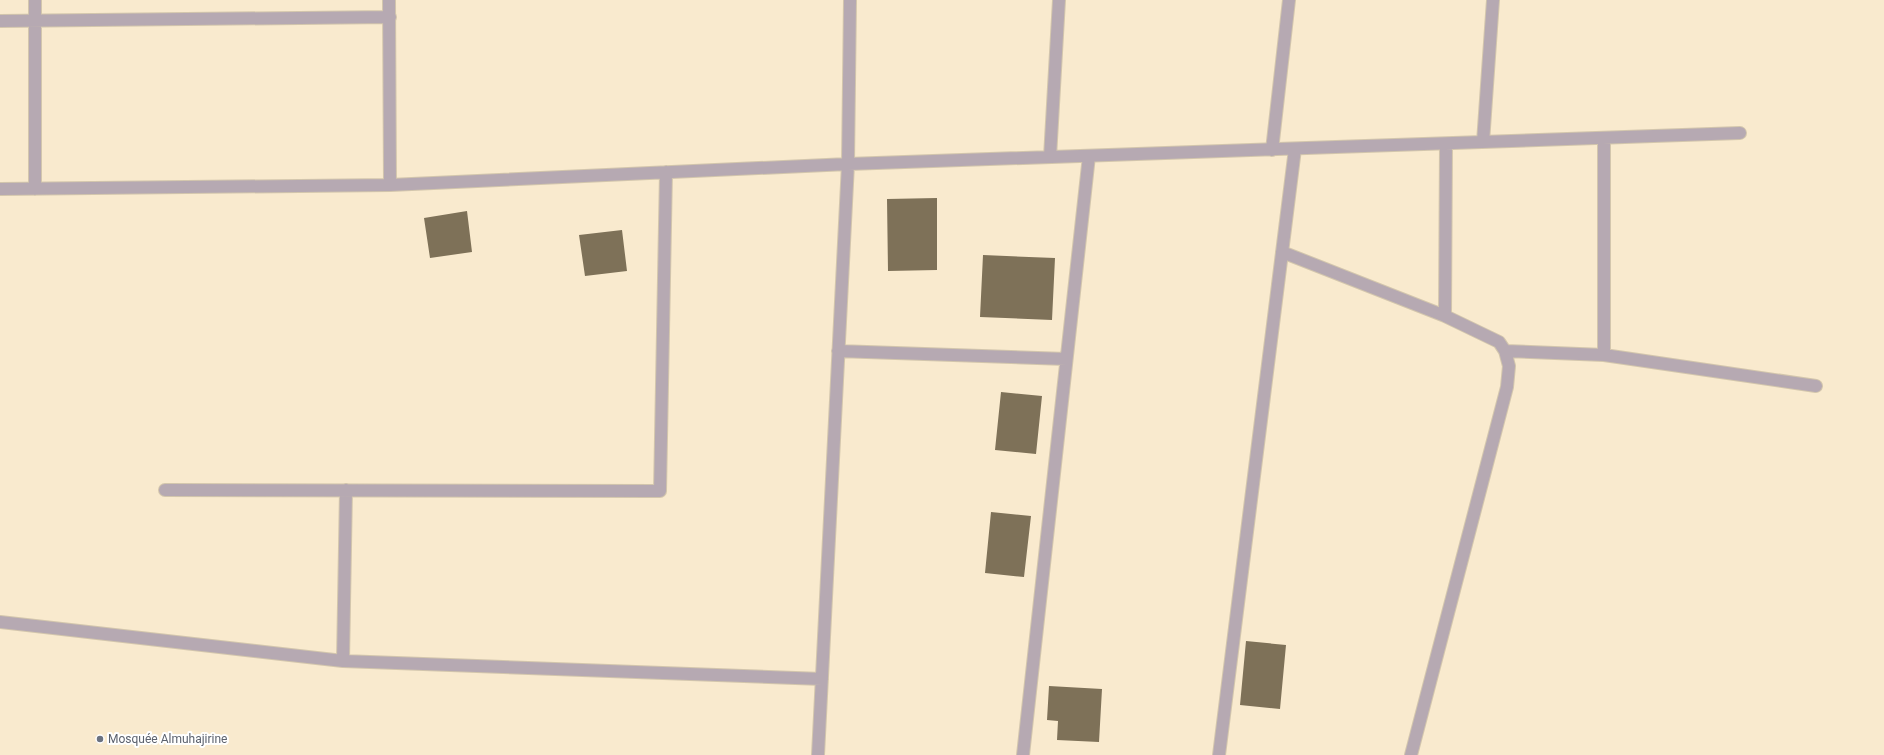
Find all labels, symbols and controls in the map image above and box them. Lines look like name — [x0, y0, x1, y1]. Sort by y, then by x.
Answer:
place label: Mosquée Almuhajirine — [108, 732, 227, 746]
marker: Mosquée Almuhajirine — [95, 734, 105, 744]

